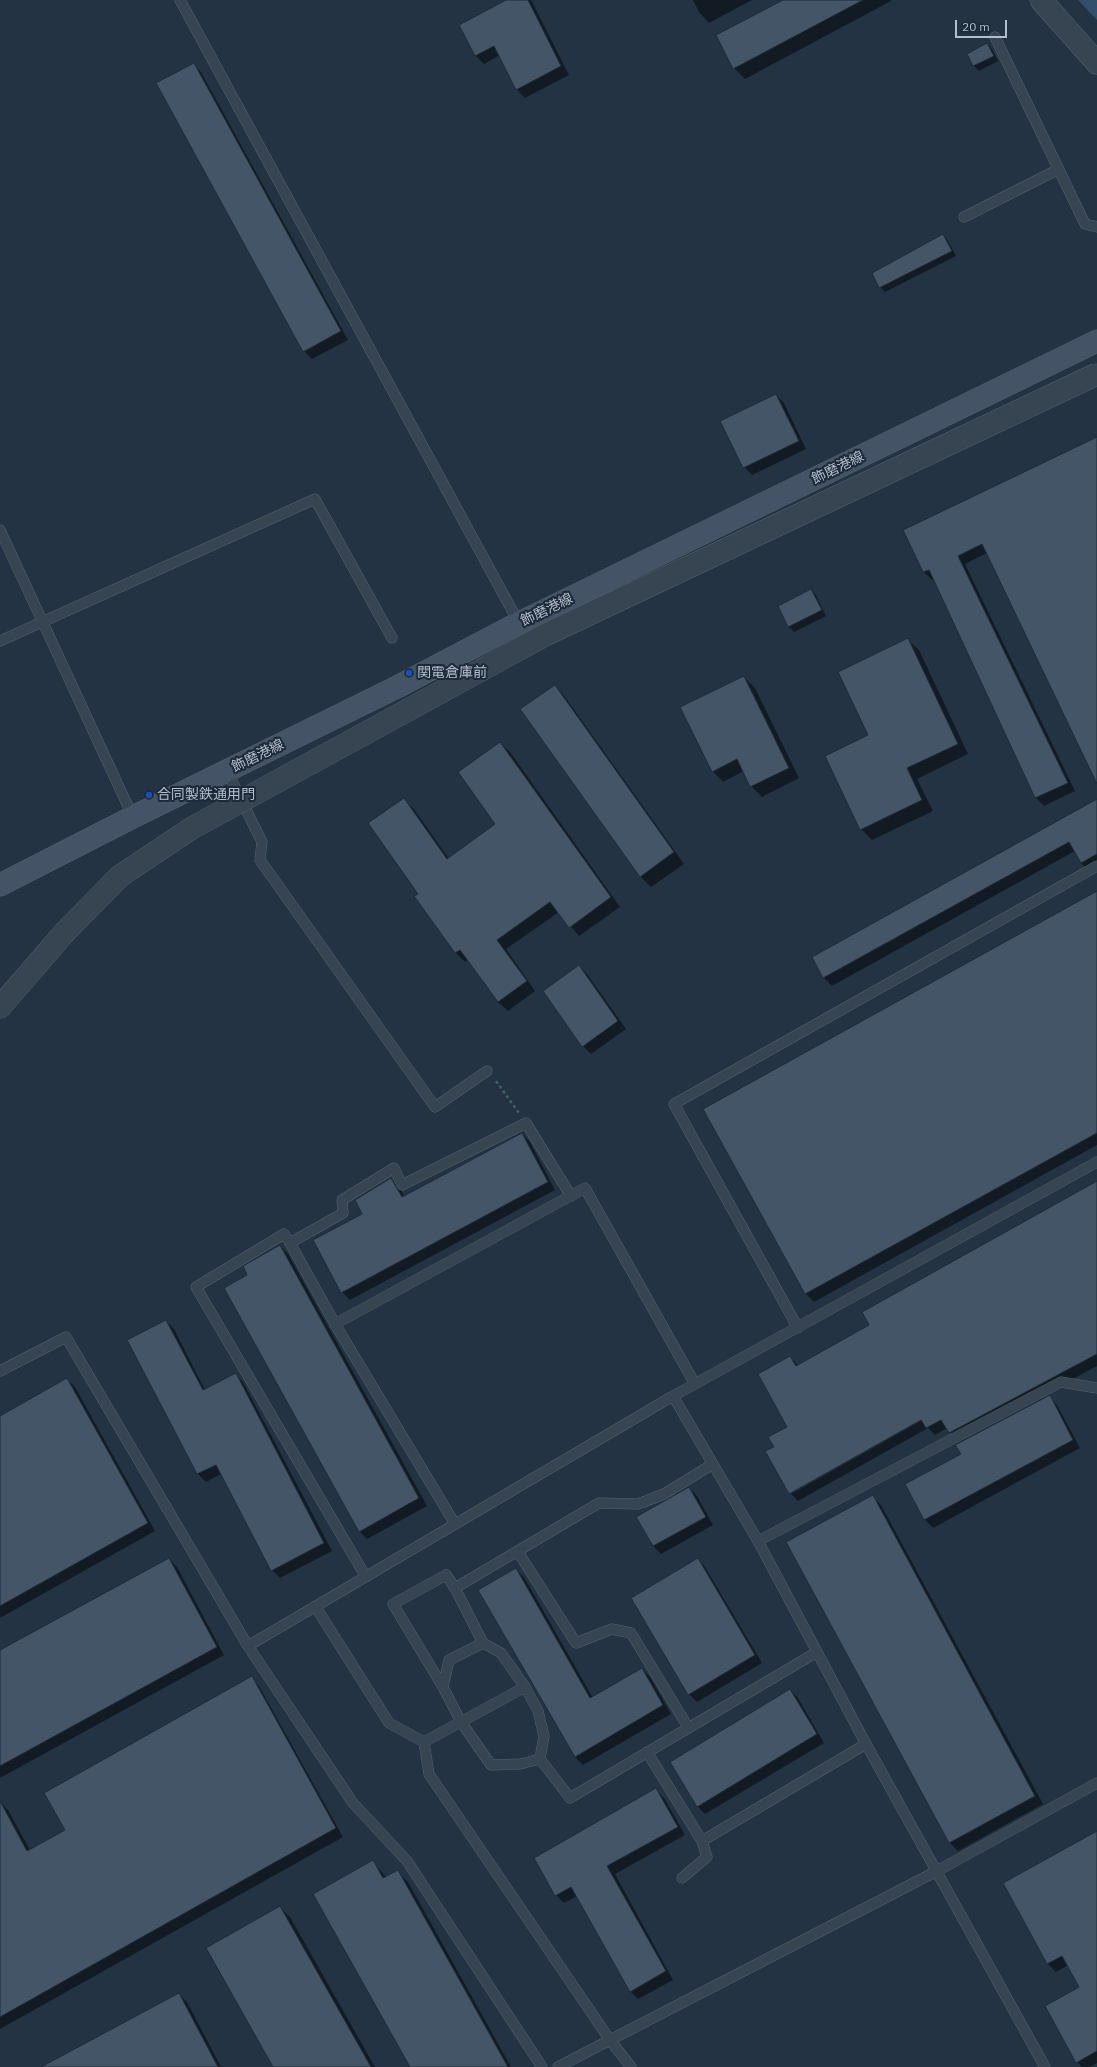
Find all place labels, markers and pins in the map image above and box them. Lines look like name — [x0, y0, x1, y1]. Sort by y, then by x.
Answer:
place label: 関電倉庫前 — [417, 665, 487, 681]
marker: 関電倉庫前 — [404, 668, 414, 678]
place label: 合同製鉄通用門 — [157, 787, 255, 803]
marker: 合同製鉄通用門 — [144, 790, 154, 800]

